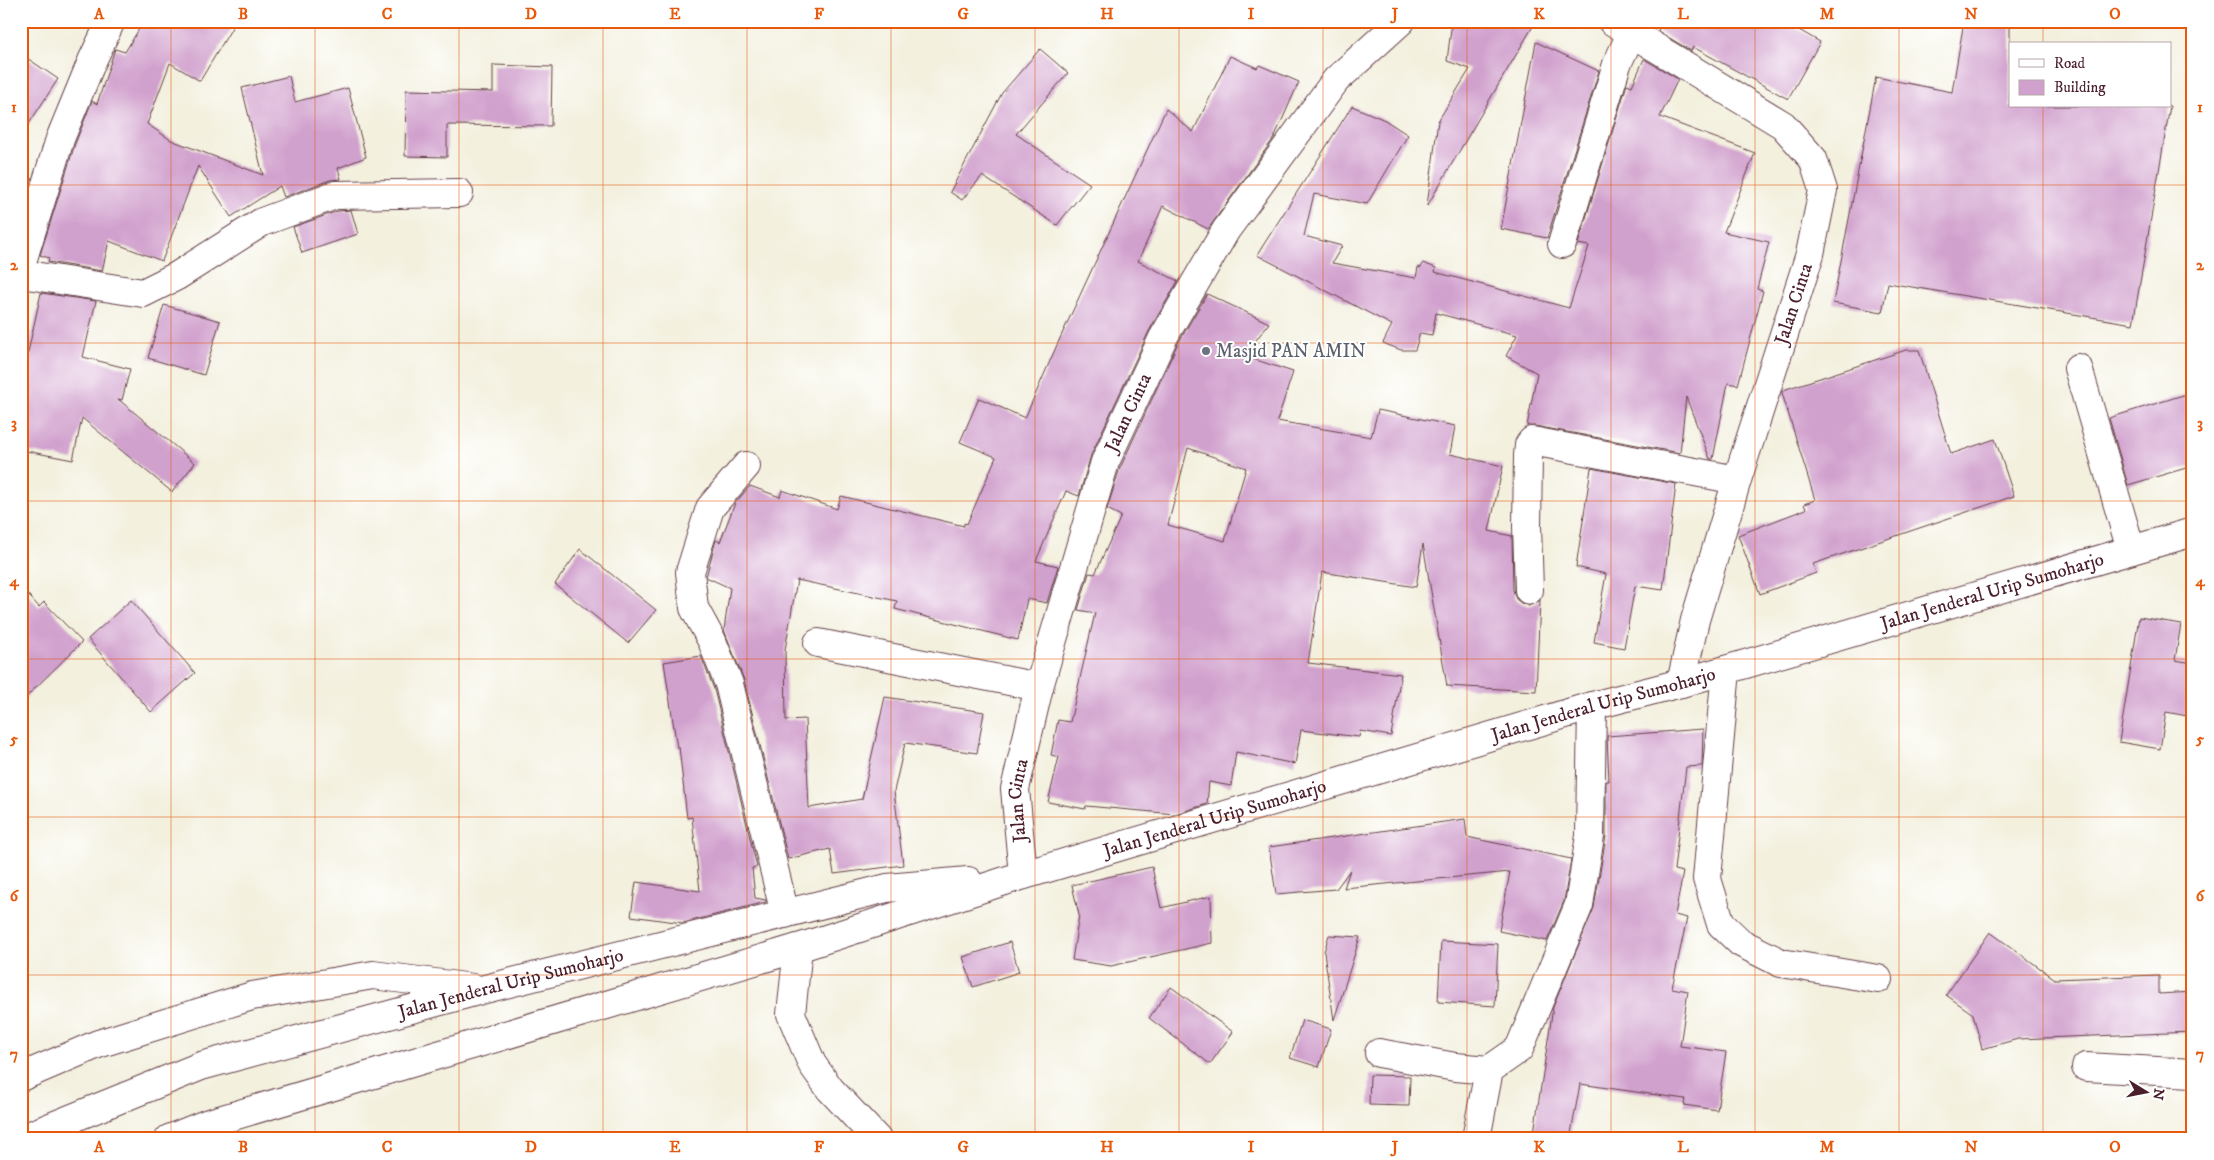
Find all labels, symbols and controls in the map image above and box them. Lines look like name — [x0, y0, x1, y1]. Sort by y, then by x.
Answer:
text: A — [93, 4, 105, 24]
text: B — [238, 4, 248, 24]
text: C — [382, 4, 392, 24]
text: D — [525, 4, 537, 24]
text: E — [669, 4, 681, 24]
text: F — [814, 4, 824, 24]
text: G — [957, 4, 969, 24]
text: H — [1100, 4, 1114, 24]
text: I — [1248, 4, 1255, 24]
text: J — [1390, 4, 1399, 24]
text: K — [1533, 4, 1545, 24]
text: L — [1677, 4, 1689, 24]
text: M — [1820, 4, 1835, 24]
text: N — [1964, 4, 1978, 24]
text: O — [2109, 4, 2121, 24]
legend — [2009, 42, 2172, 108]
text: Road — [2054, 54, 2086, 73]
text: Building — [2054, 78, 2106, 97]
text: 1 — [11, 97, 17, 117]
text: 1 — [2197, 97, 2203, 117]
text: 2 — [10, 255, 19, 275]
text: 2 — [2196, 255, 2205, 275]
street label: Jalan Cinta — [1769, 260, 1818, 350]
place label: Masjid PAN AMIN — [1216, 340, 1366, 363]
marker: Masjid PAN AMIN — [1200, 345, 1212, 357]
street label: Jalan Cinta — [1099, 370, 1156, 458]
text: 3 — [11, 413, 17, 433]
text: 3 — [2197, 413, 2203, 433]
street label: Jalan Jenderal Urip Sumoharjo — [1876, 547, 2107, 636]
text: 4 — [8, 571, 19, 591]
text: 4 — [2194, 571, 2205, 591]
street label: Jalan Jenderal Urip Sumoharjo — [1487, 662, 1718, 747]
text: 5 — [9, 729, 18, 749]
text: 5 — [2195, 729, 2204, 749]
street label: Jalan Cinta — [1003, 756, 1033, 845]
street label: Jalan Jenderal Urip Sumoharjo — [1098, 774, 1329, 863]
text: 6 — [10, 886, 20, 906]
text: 6 — [2196, 886, 2206, 906]
street label: Jalan Jenderal Urip Sumoharjo — [394, 943, 626, 1024]
text: 7 — [10, 1044, 18, 1064]
text: 7 — [2196, 1044, 2204, 1064]
north arrow — [2122, 1068, 2172, 1118]
text: N — [2148, 1087, 2168, 1102]
text: A — [93, 1137, 105, 1157]
text: B — [238, 1137, 248, 1157]
text: C — [382, 1137, 392, 1157]
text: D — [525, 1137, 537, 1157]
text: E — [669, 1137, 681, 1157]
text: F — [814, 1137, 824, 1157]
text: G — [957, 1137, 969, 1157]
text: H — [1100, 1137, 1114, 1157]
text: I — [1248, 1137, 1255, 1157]
text: J — [1390, 1137, 1399, 1157]
text: K — [1533, 1137, 1545, 1157]
text: L — [1677, 1137, 1689, 1157]
text: M — [1820, 1137, 1835, 1157]
text: N — [1964, 1137, 1978, 1157]
text: O — [2109, 1137, 2121, 1157]

